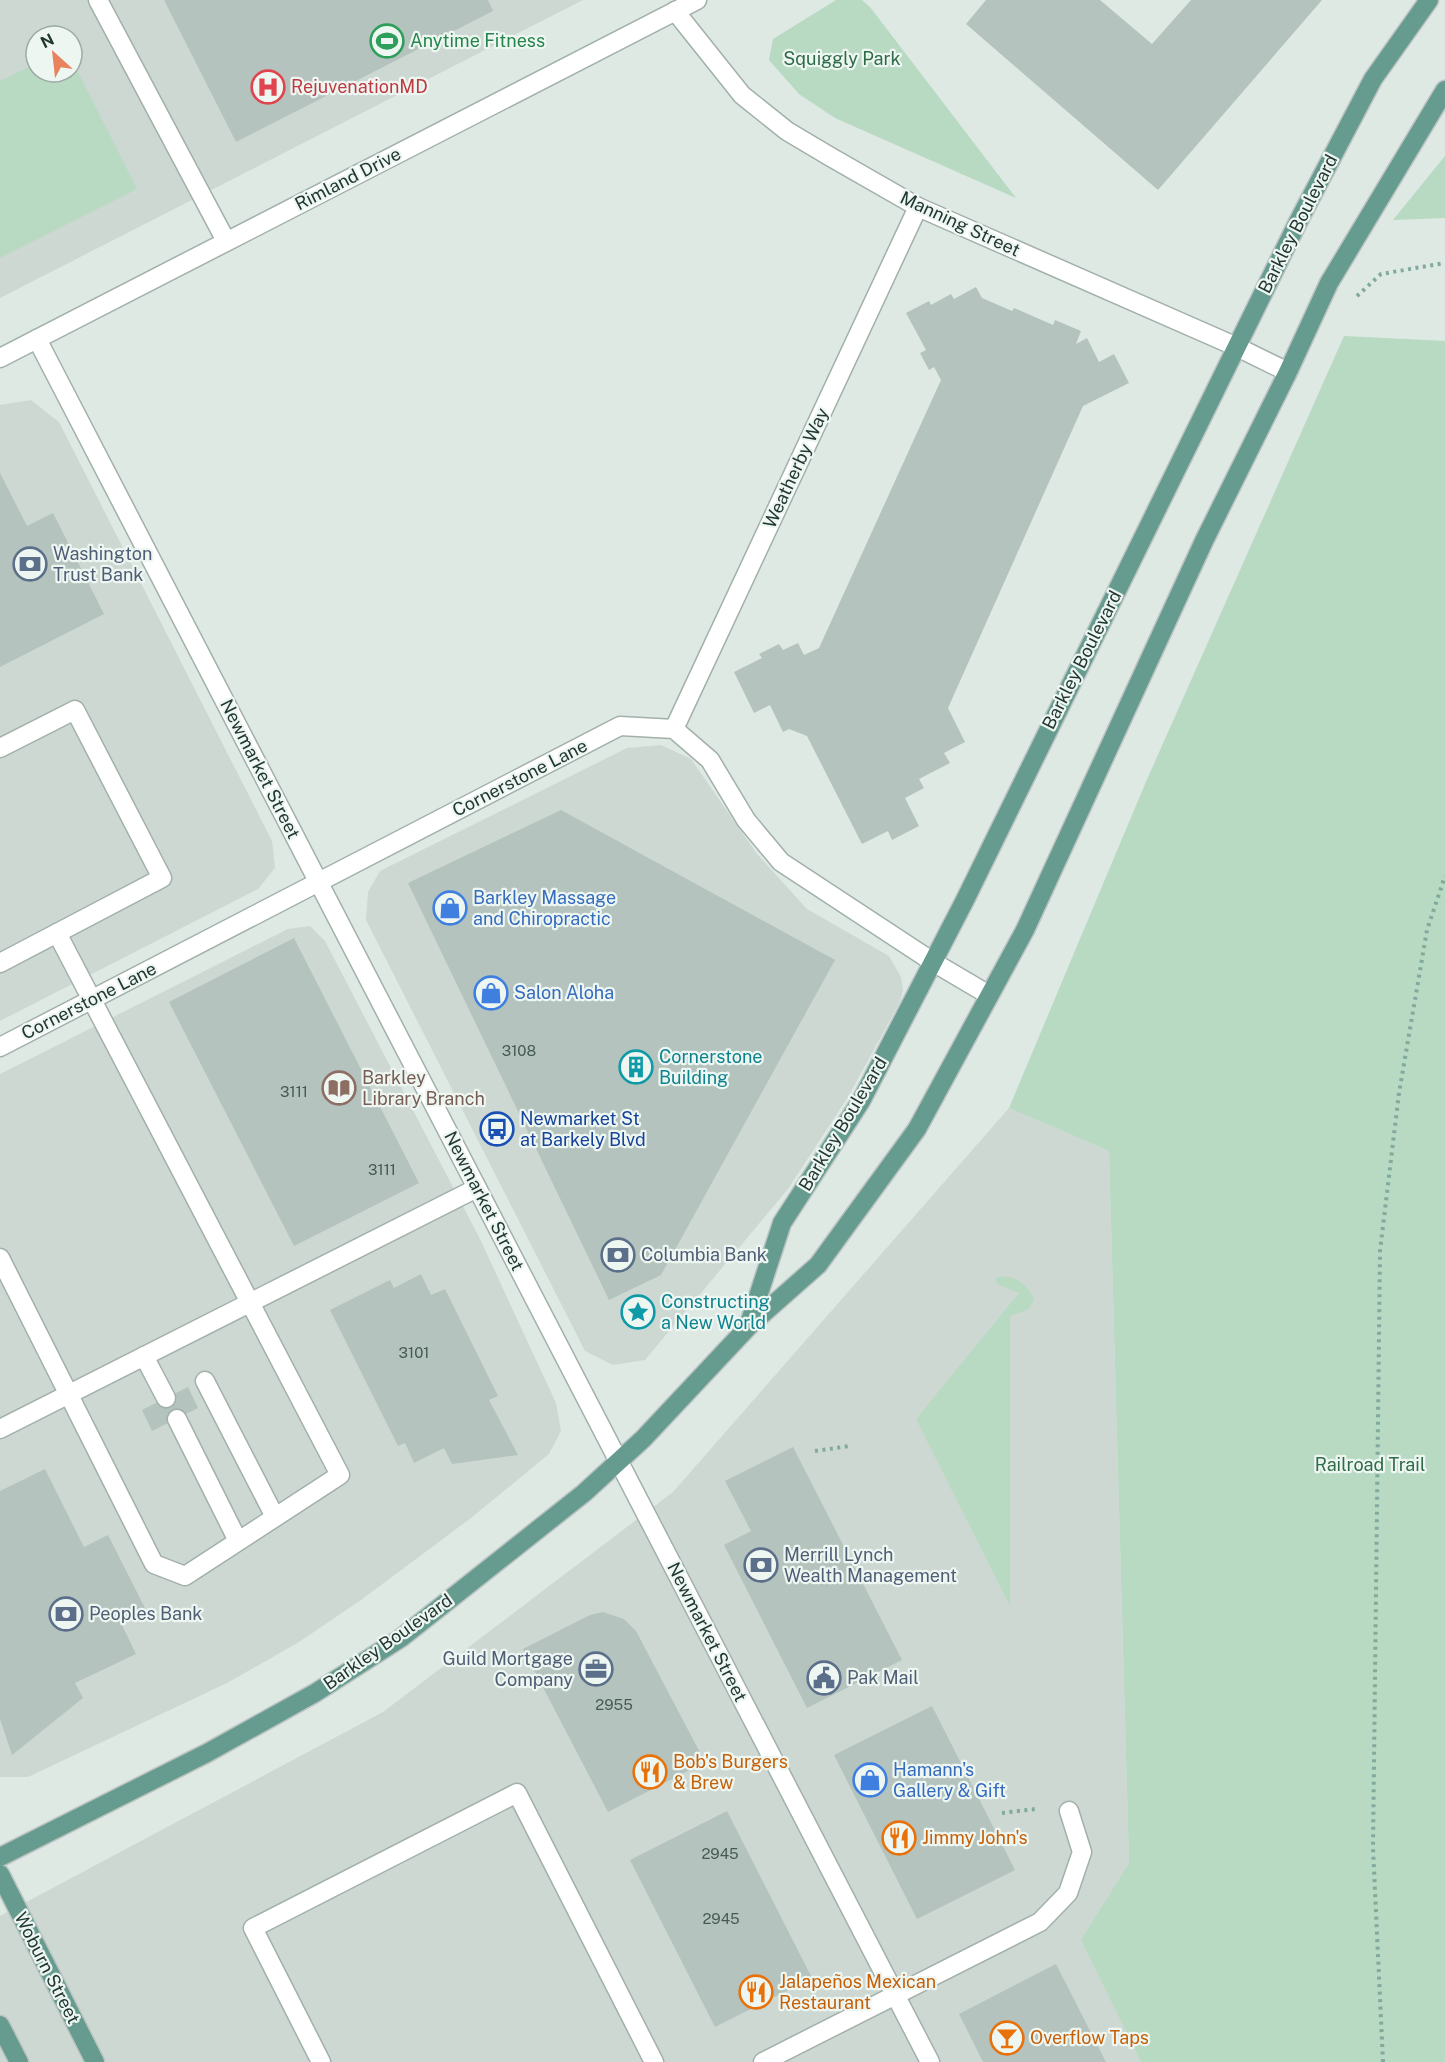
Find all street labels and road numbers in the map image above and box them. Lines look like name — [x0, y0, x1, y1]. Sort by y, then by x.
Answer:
street label: Rimland Drive — [291, 143, 404, 214]
street label: Barkley Boulevard — [1254, 151, 1342, 296]
street label: Manning Street — [897, 187, 1023, 260]
street label: Weatherby Way — [758, 404, 833, 531]
street label: Barkley Boulevard — [1038, 587, 1126, 732]
street label: Newmarket Street — [216, 696, 305, 842]
street label: Cornerstone Lane — [449, 734, 591, 821]
street label: Cornerstone Lane — [18, 957, 160, 1044]
street label: Barkley Boulevard — [794, 1053, 891, 1195]
street label: Newmarket Street — [440, 1128, 529, 1274]
street label: Newmarket Street — [663, 1559, 752, 1705]
street label: Barkley Boulevard — [319, 1589, 456, 1694]
street label: Woburn Street — [10, 1909, 85, 2027]

